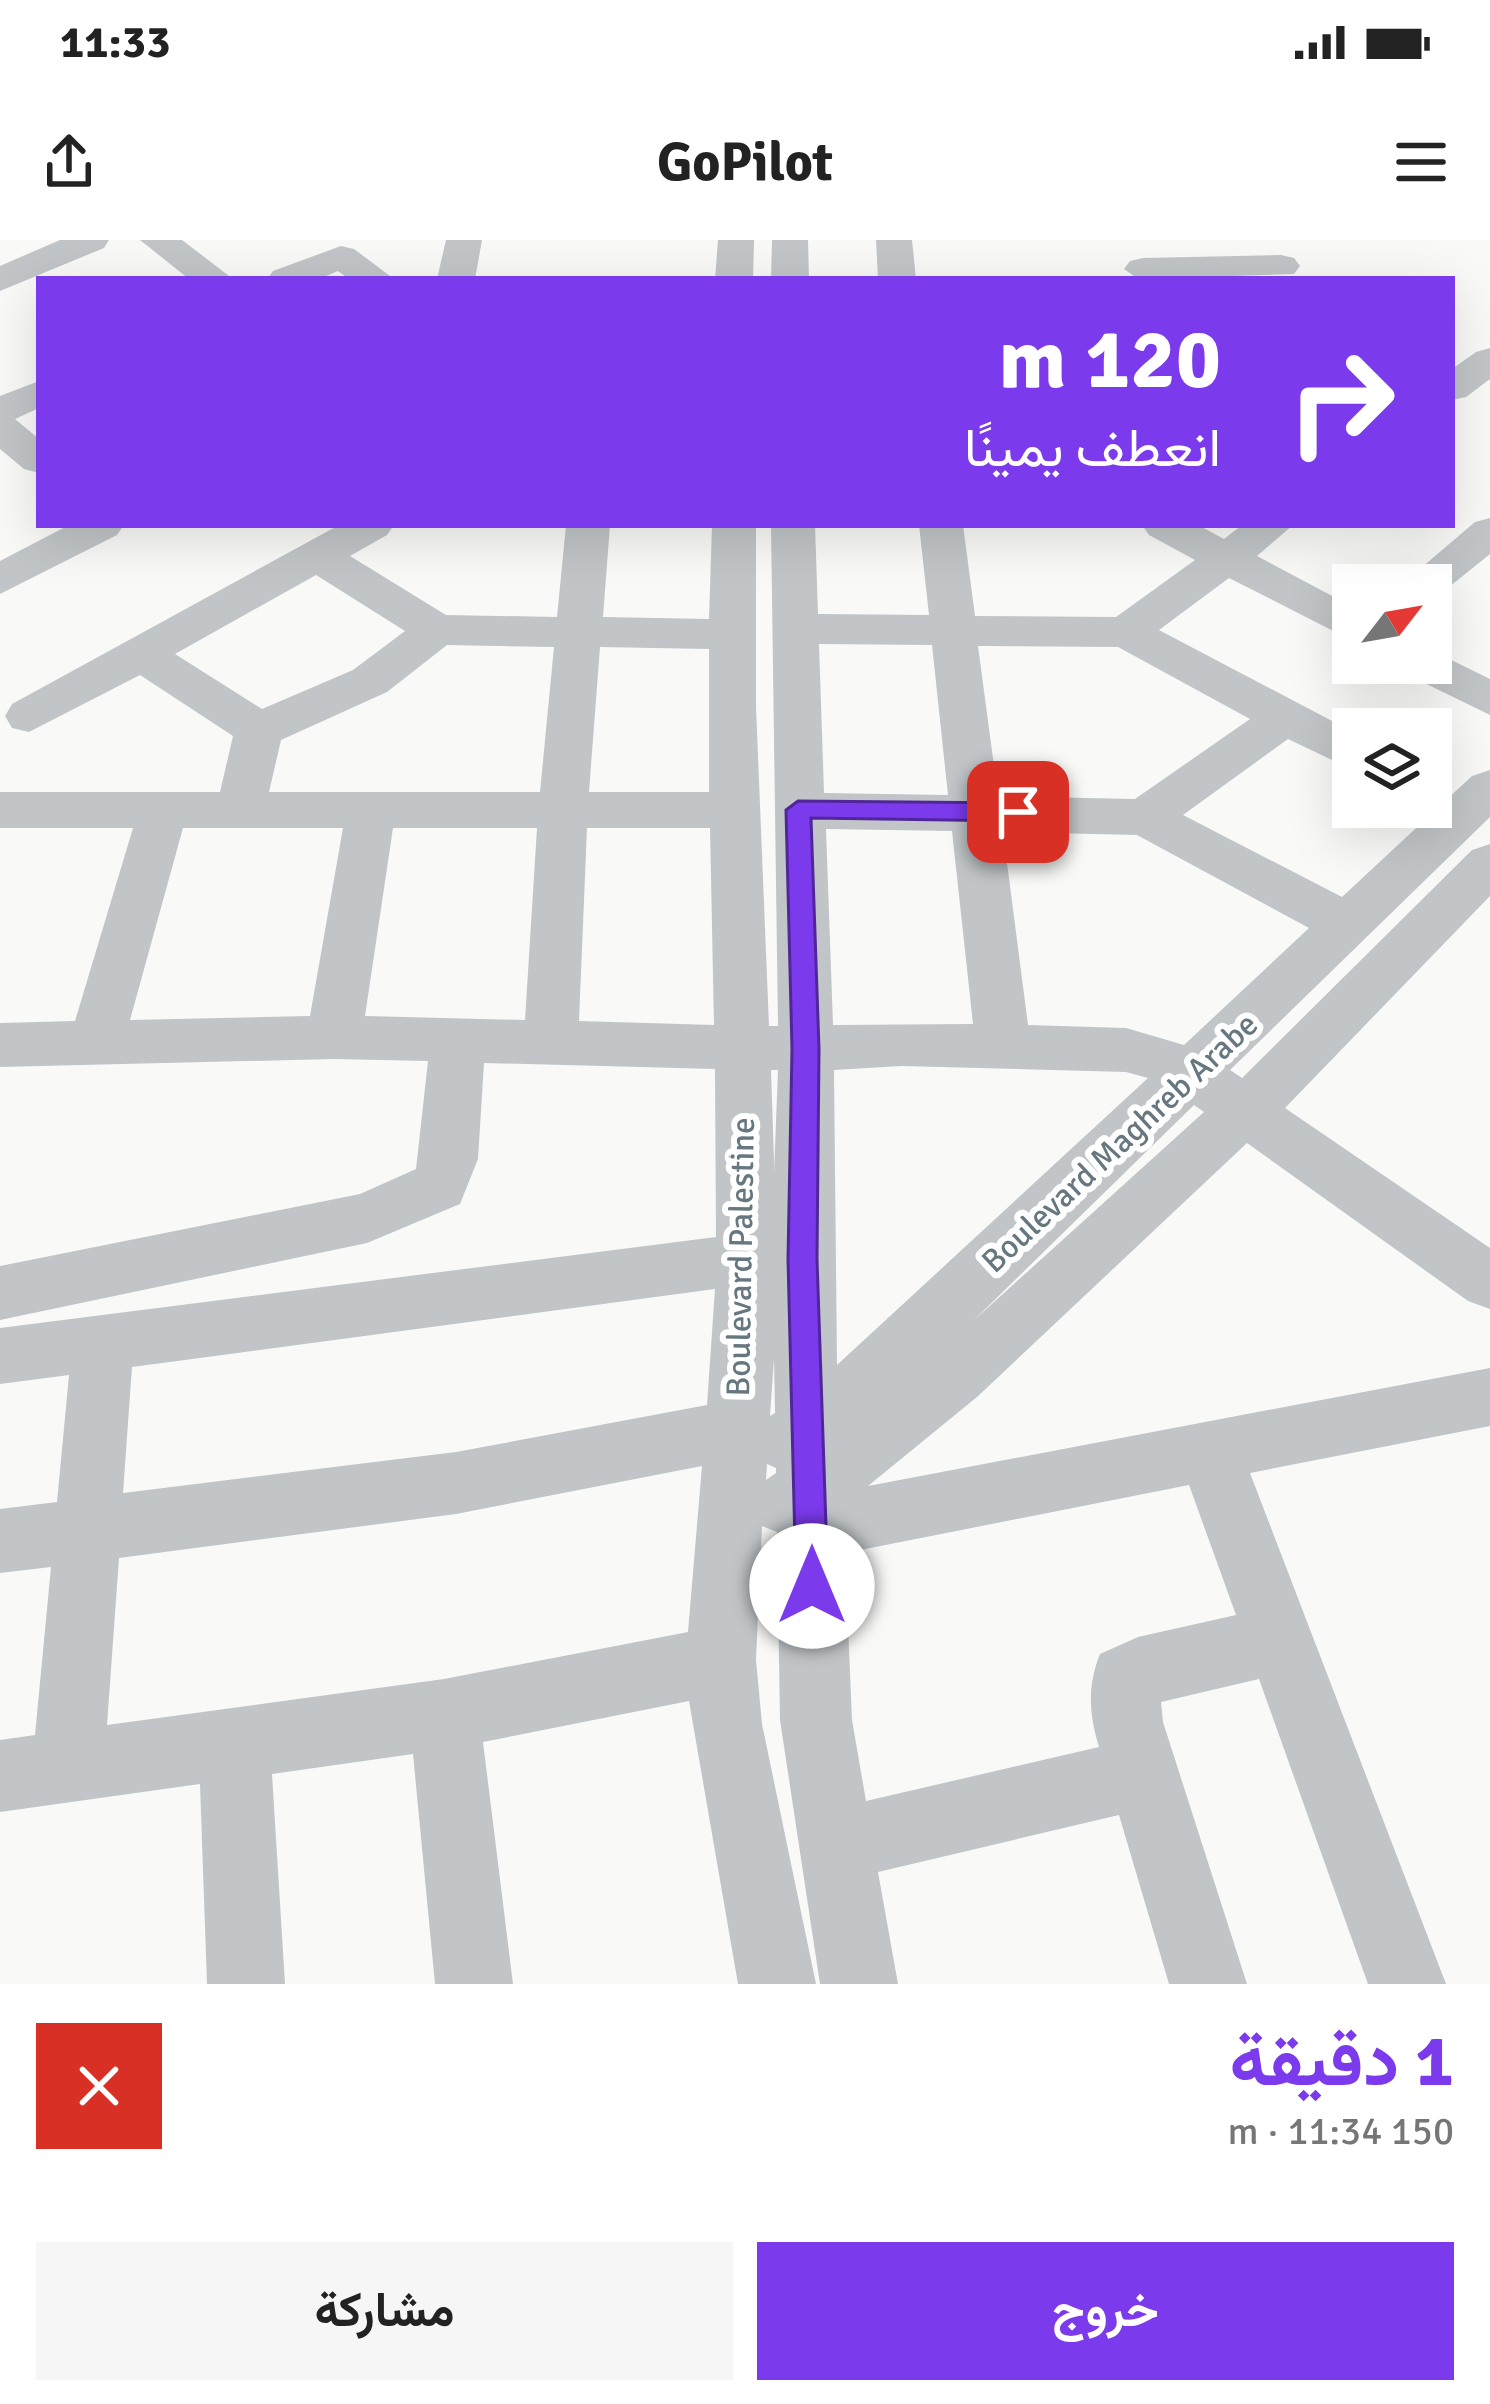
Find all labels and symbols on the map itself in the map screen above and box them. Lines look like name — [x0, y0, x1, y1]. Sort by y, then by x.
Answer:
north arrow — [1332, 564, 1452, 684]
pin — [967, 761, 1069, 863]
street label: Boulevard Maghreb Arabe — [973, 1004, 1267, 1282]
street label: Boulevard Palestine — [718, 1117, 764, 1397]
position arrow — [749, 1523, 875, 1649]

